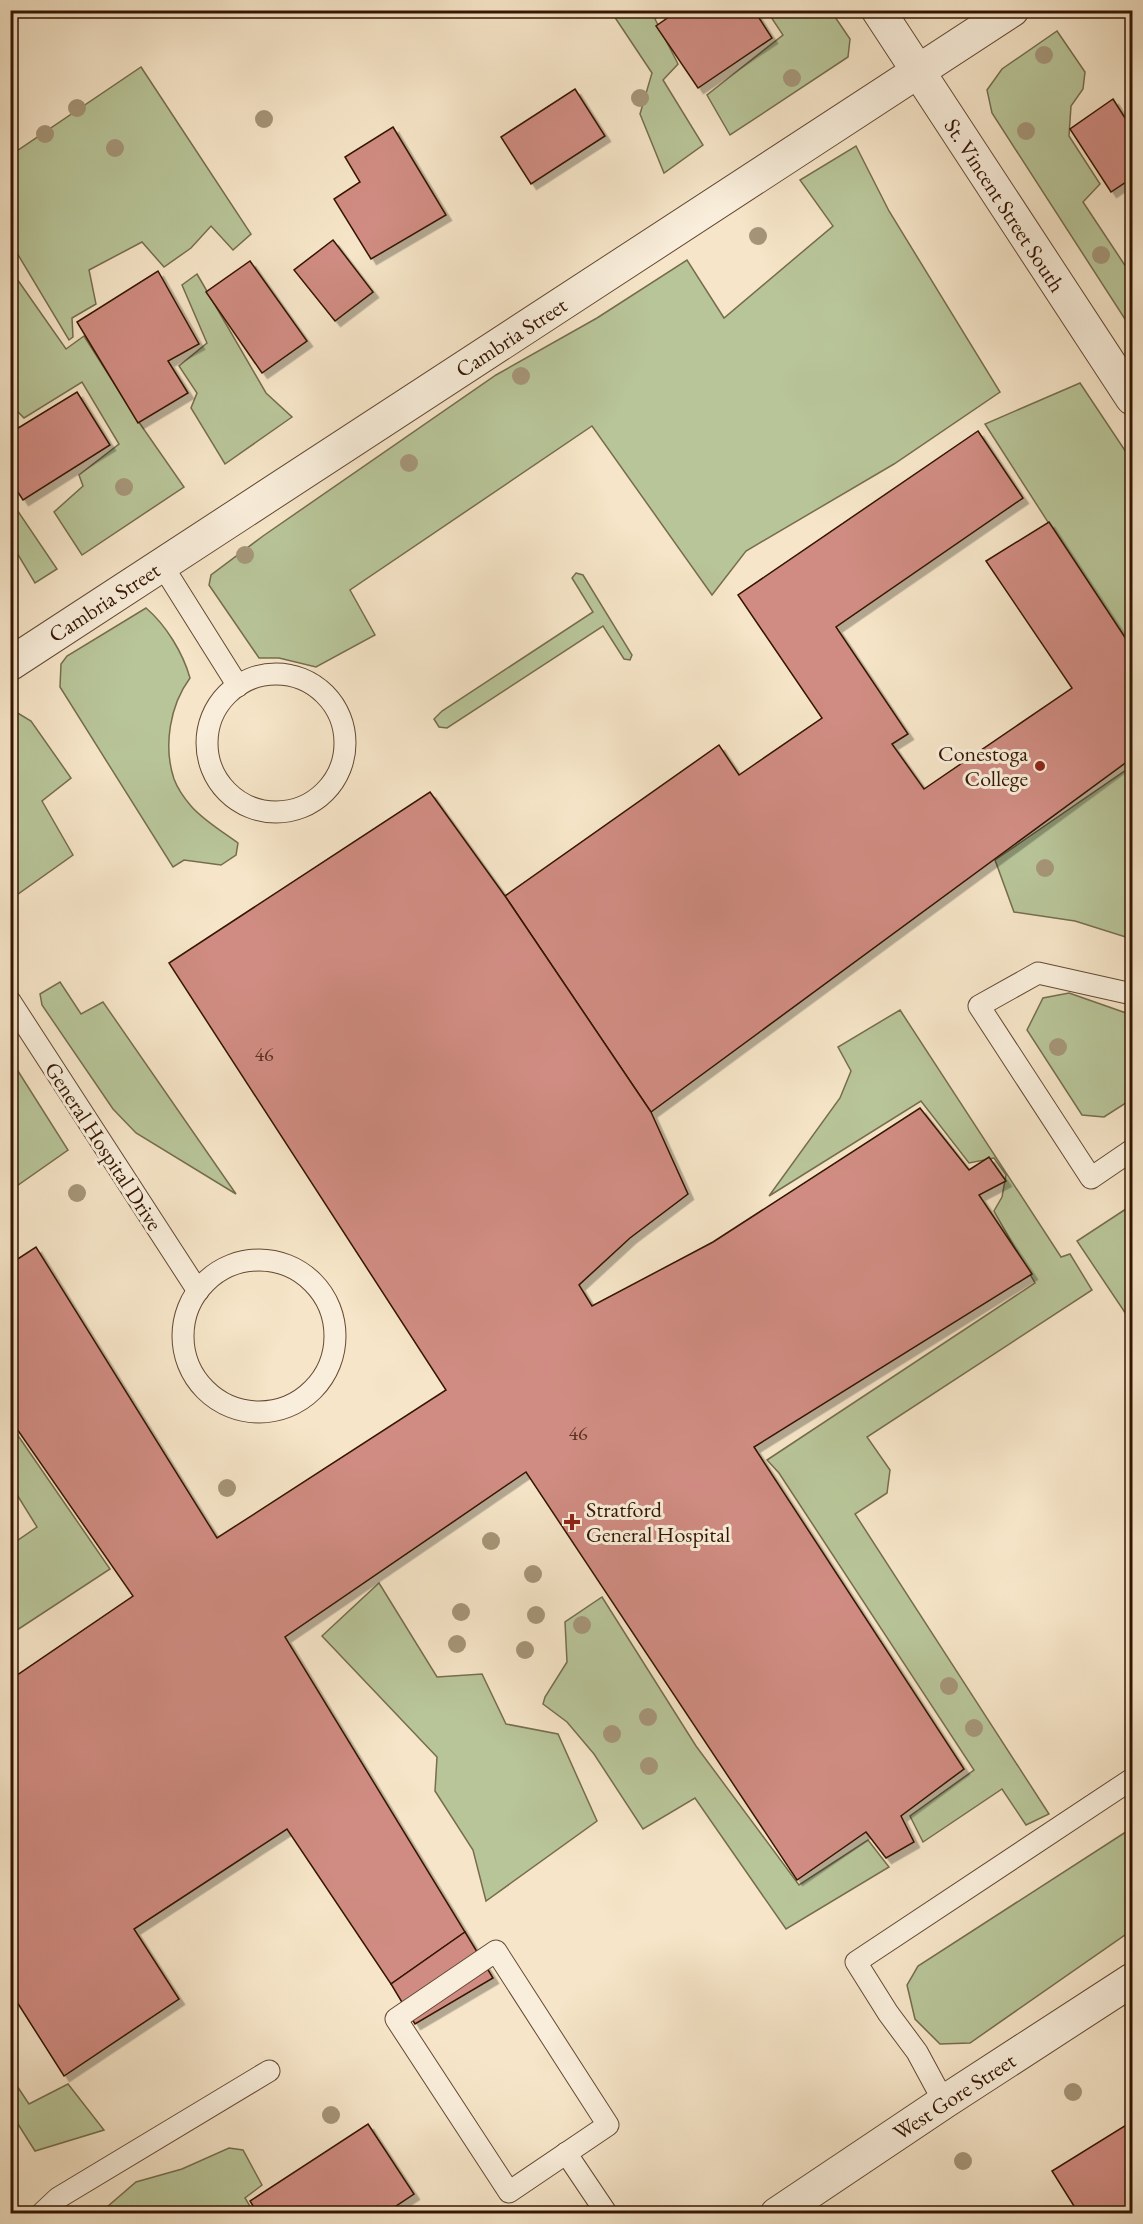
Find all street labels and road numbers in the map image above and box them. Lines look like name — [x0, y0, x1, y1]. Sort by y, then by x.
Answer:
street label: St. Vincent Street South — [938, 113, 1072, 298]
street label: Cambria Street — [450, 291, 573, 384]
street label: Cambria Street — [43, 556, 166, 649]
street label: General Hospital Drive — [38, 1056, 169, 1237]
street label: West Gore Street — [887, 2046, 1021, 2147]

